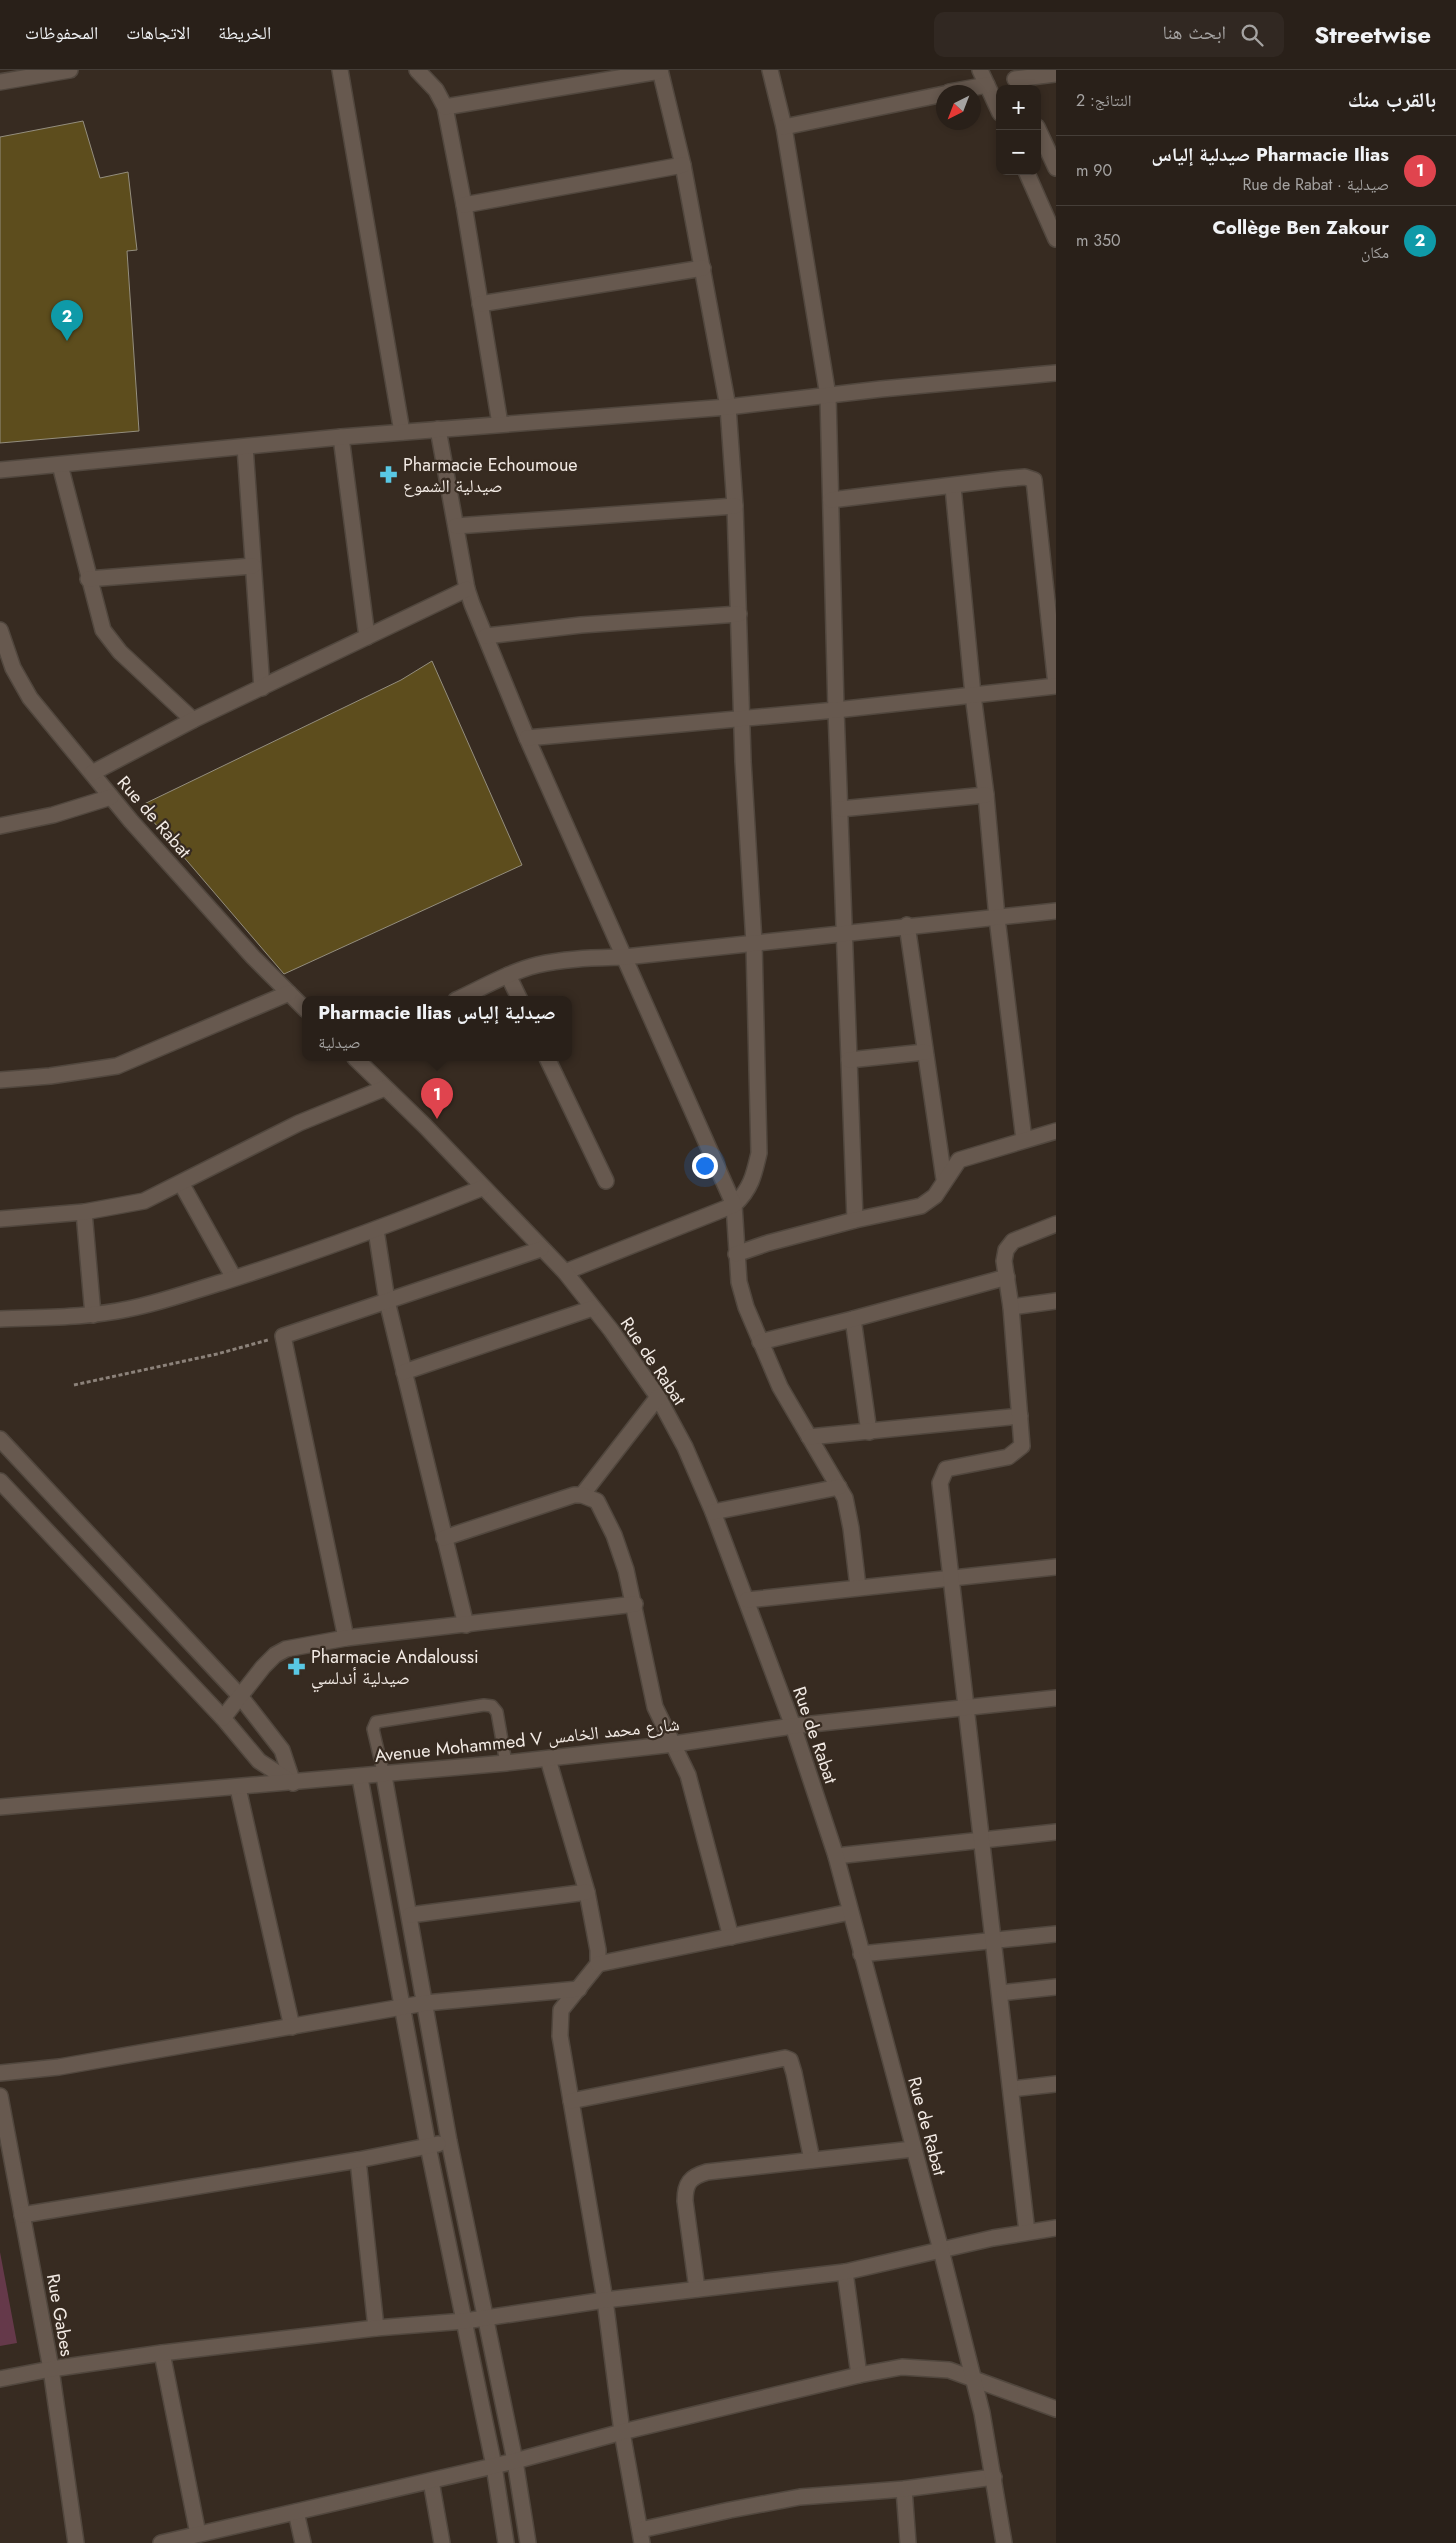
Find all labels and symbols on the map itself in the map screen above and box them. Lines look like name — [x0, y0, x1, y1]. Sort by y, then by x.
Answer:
north arrow — [936, 85, 981, 130]
pin: 2 — [51, 300, 83, 341]
place label: Pharmacie Echoumoue صيدلية الشموع — [403, 452, 578, 499]
pharmacy icon: Pharmacie Echoumoue صيدلية الشموع — [379, 465, 399, 485]
street label: Rue de Rabat — [111, 770, 197, 864]
pin: 1 — [421, 1078, 453, 1119]
your location — [692, 1153, 718, 1179]
street label: Rue de Rabat — [614, 1312, 692, 1411]
place label: Pharmacie Andaloussi صيدلية أندلسي — [311, 1644, 479, 1693]
pharmacy icon: Pharmacie Andaloussi صيدلية أندلسي — [287, 1657, 307, 1677]
street label: Rue de Rabat — [786, 1683, 844, 1788]
street label: Avenue Mohammed V شارع محمد الخامس — [373, 1711, 681, 1769]
street label: Rue de Rabat — [901, 2074, 953, 2179]
street label: Rue Gabes — [40, 2272, 80, 2358]

